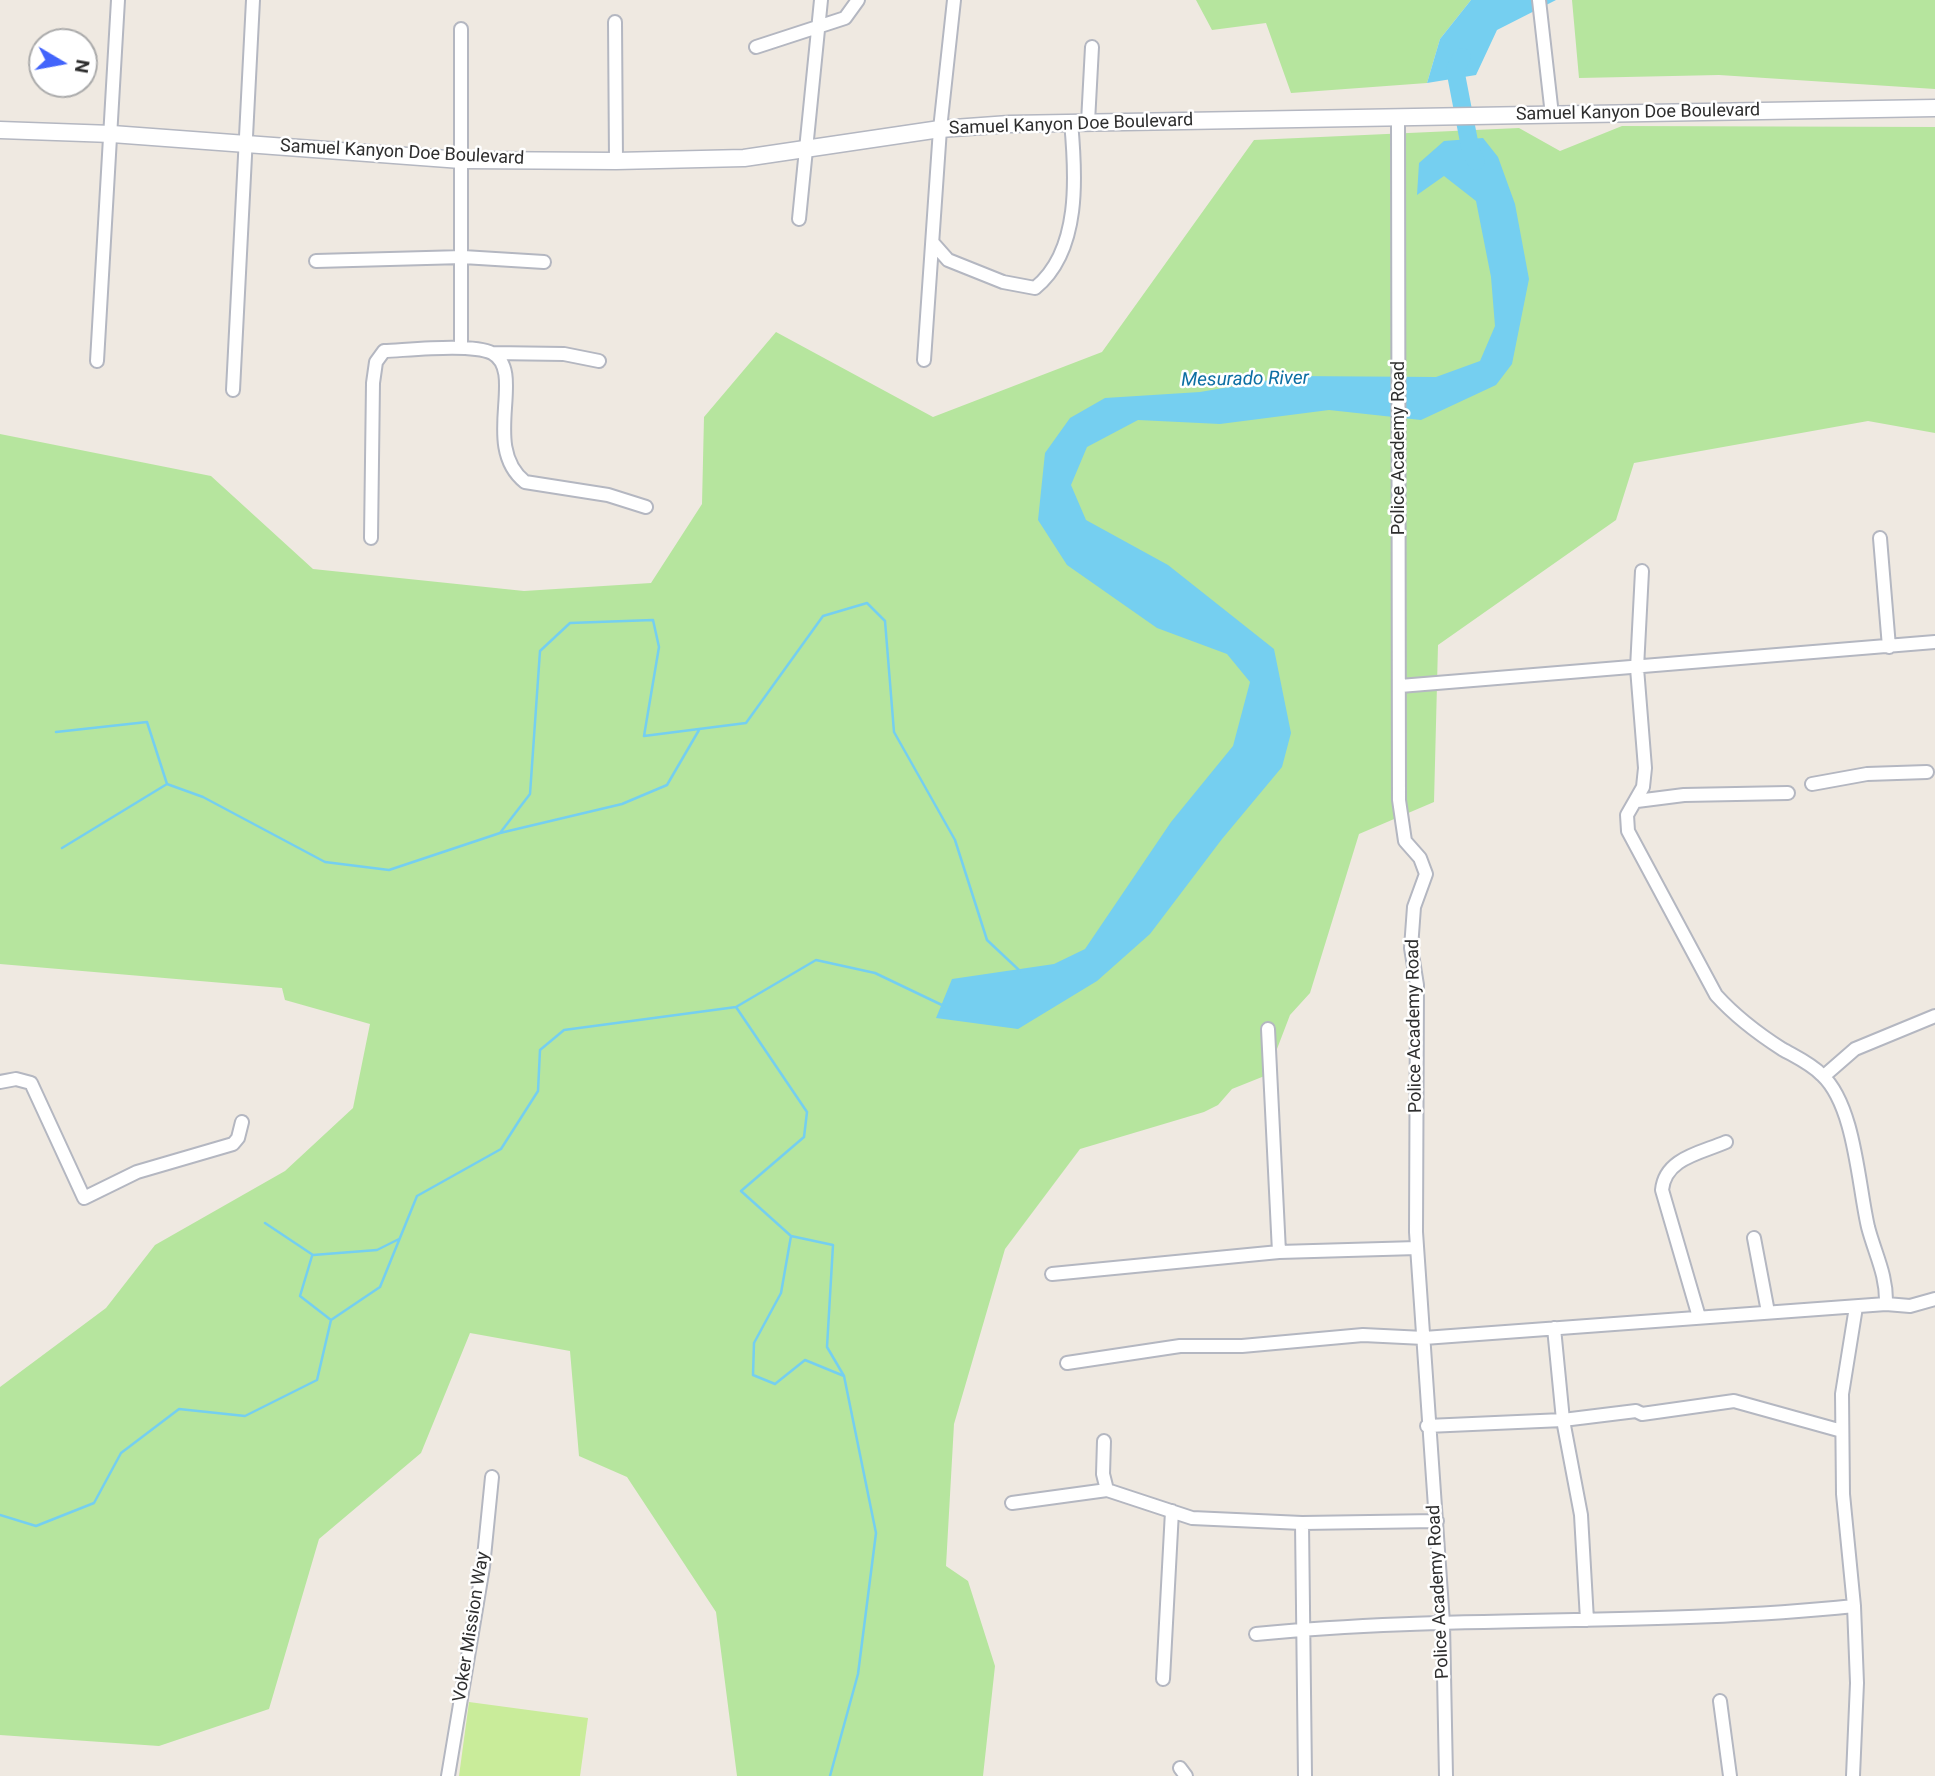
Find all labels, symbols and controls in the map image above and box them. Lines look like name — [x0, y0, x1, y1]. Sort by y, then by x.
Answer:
north arrow — [28, 28, 98, 98]
text: N — [70, 58, 95, 75]
street label: Samuel Kanyon Doe Boulevard — [1516, 100, 1760, 126]
street label: Samuel Kanyon Doe Boulevard — [948, 110, 1194, 140]
street label: Samuel Kanyon Doe Boulevard — [279, 136, 525, 170]
street label: Police Academy Road — [1388, 361, 1410, 535]
water label: Mesurado River — [1181, 367, 1309, 393]
street label: Police Academy Road — [1403, 939, 1427, 1113]
street label: Police Academy Road — [1424, 1504, 1454, 1680]
street label: Voker Mission Way — [449, 1550, 495, 1704]

